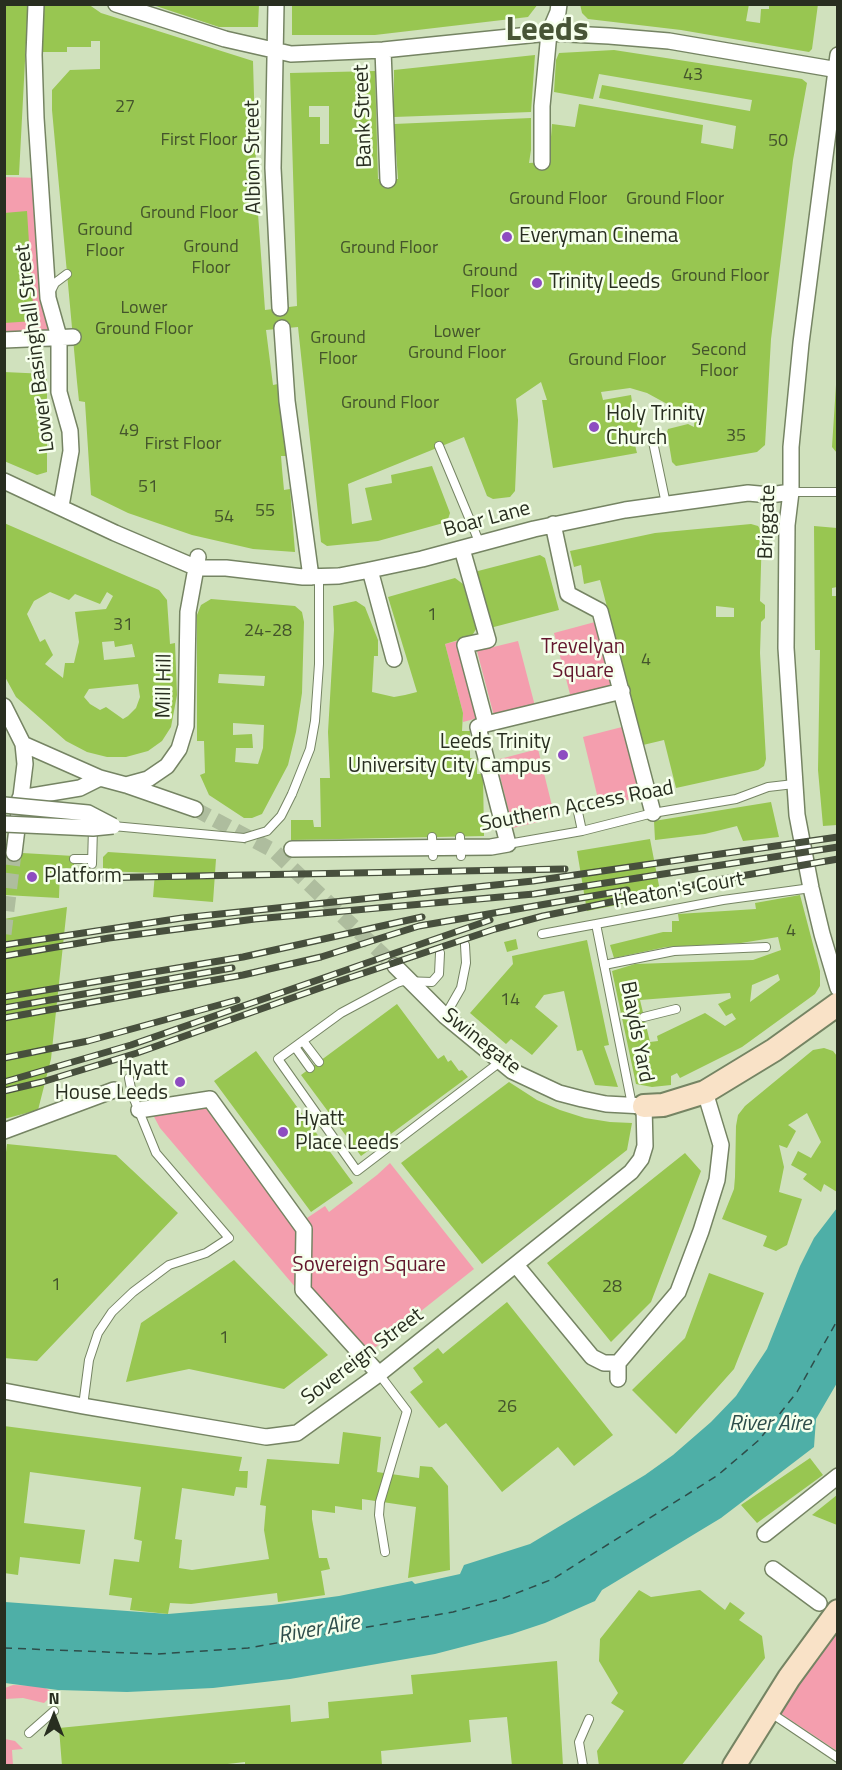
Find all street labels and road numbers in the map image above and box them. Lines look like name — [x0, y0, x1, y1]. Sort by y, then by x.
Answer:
street label: Bank Street — [350, 64, 378, 168]
street label: Albion Street — [240, 100, 268, 214]
street label: Lower Basinghall Street — [11, 243, 61, 453]
street label: Briggate — [754, 484, 782, 560]
street label: Boar Lane — [441, 496, 533, 544]
street label: Mill Hill — [152, 653, 178, 719]
street label: Southern Access Road — [478, 776, 676, 838]
street label: Heaton's Court — [612, 867, 746, 915]
street label: Blayds Yard — [614, 979, 658, 1085]
street label: Swinegate — [437, 1003, 525, 1081]
street label: Sovereign Street — [297, 1303, 429, 1411]

